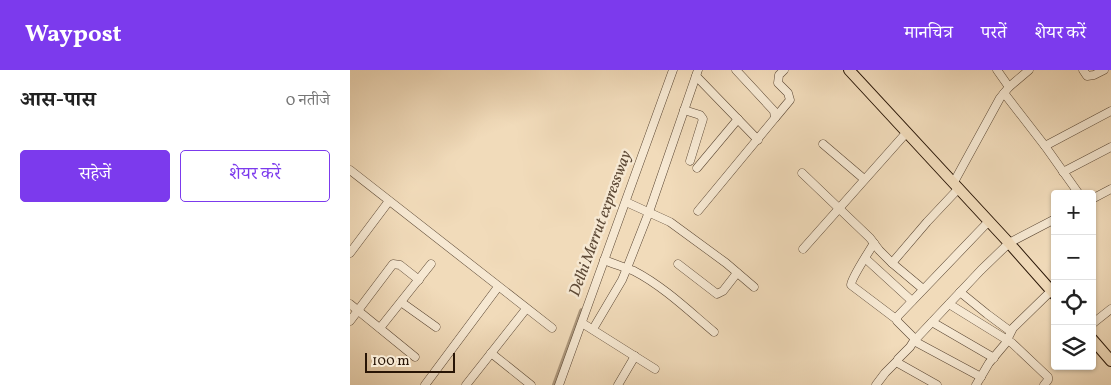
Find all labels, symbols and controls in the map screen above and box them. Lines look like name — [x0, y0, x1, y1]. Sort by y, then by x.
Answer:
text: Waypost — [25, 18, 122, 52]
text: मानचित्र — [904, 21, 953, 46]
text: परतें — [981, 21, 1007, 46]
text: शेयर करें — [1035, 21, 1086, 46]
text: आस-पास — [20, 86, 96, 115]
text: 0 नतीजे — [286, 90, 330, 112]
water label: Delhi Merrut expressway — [564, 148, 638, 300]
button: सहेजें — [20, 150, 170, 202]
button: शेयर करें — [180, 150, 330, 202]
map controls — [1051, 190, 1096, 370]
button: + — [1051, 190, 1096, 235]
button: − — [1051, 235, 1096, 280]
button: locate — [1051, 280, 1096, 325]
button: layers — [1051, 325, 1096, 370]
scale bar — [365, 350, 455, 373]
text: 100 m — [372, 352, 410, 371]

